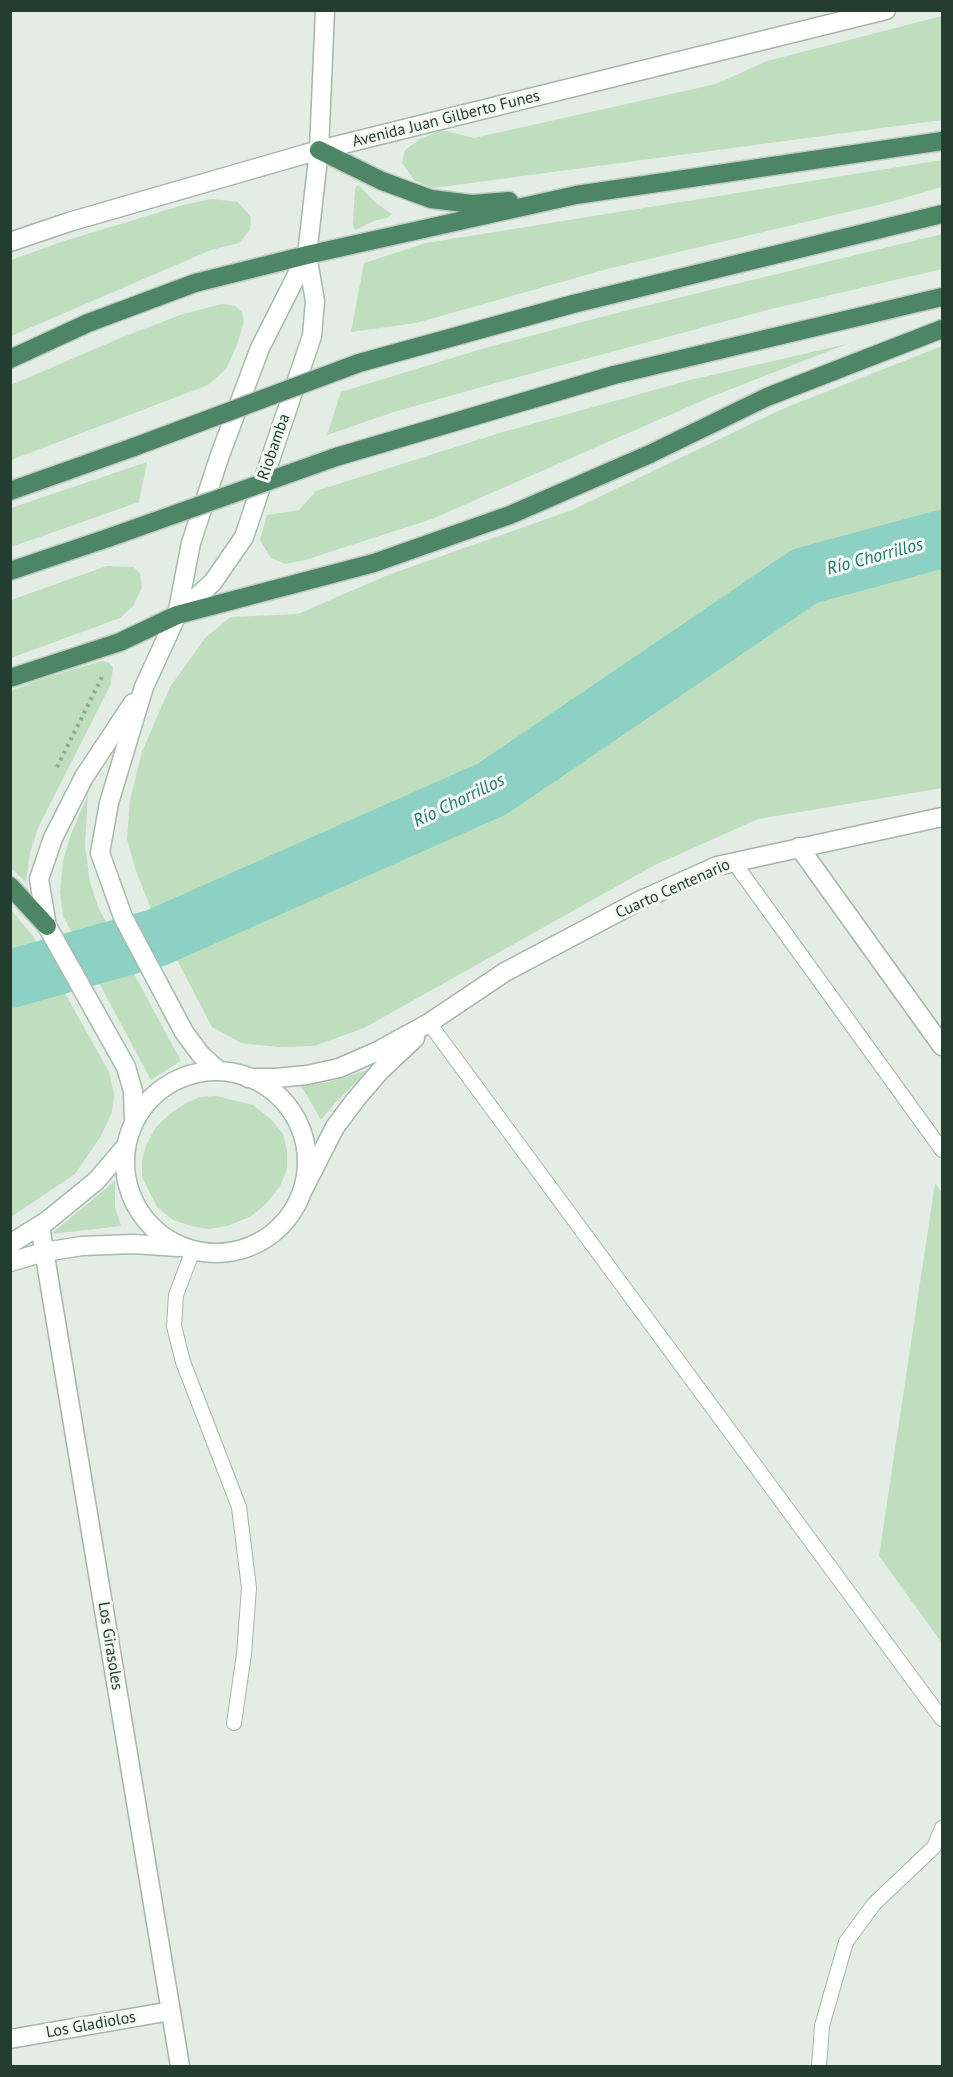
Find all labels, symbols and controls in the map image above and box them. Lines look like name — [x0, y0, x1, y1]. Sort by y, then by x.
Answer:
street label: Avenida Juan Gilberto Funes — [350, 86, 542, 152]
street label: Riobamba — [254, 411, 294, 483]
water label: Río Chorrillos — [824, 534, 926, 580]
water label: Río Chorrillos — [410, 770, 508, 832]
street label: Cuarto Centenario — [613, 855, 733, 923]
street label: Los Girasoles — [94, 1600, 126, 1692]
street label: Los Gladiolos — [45, 2008, 137, 2042]

